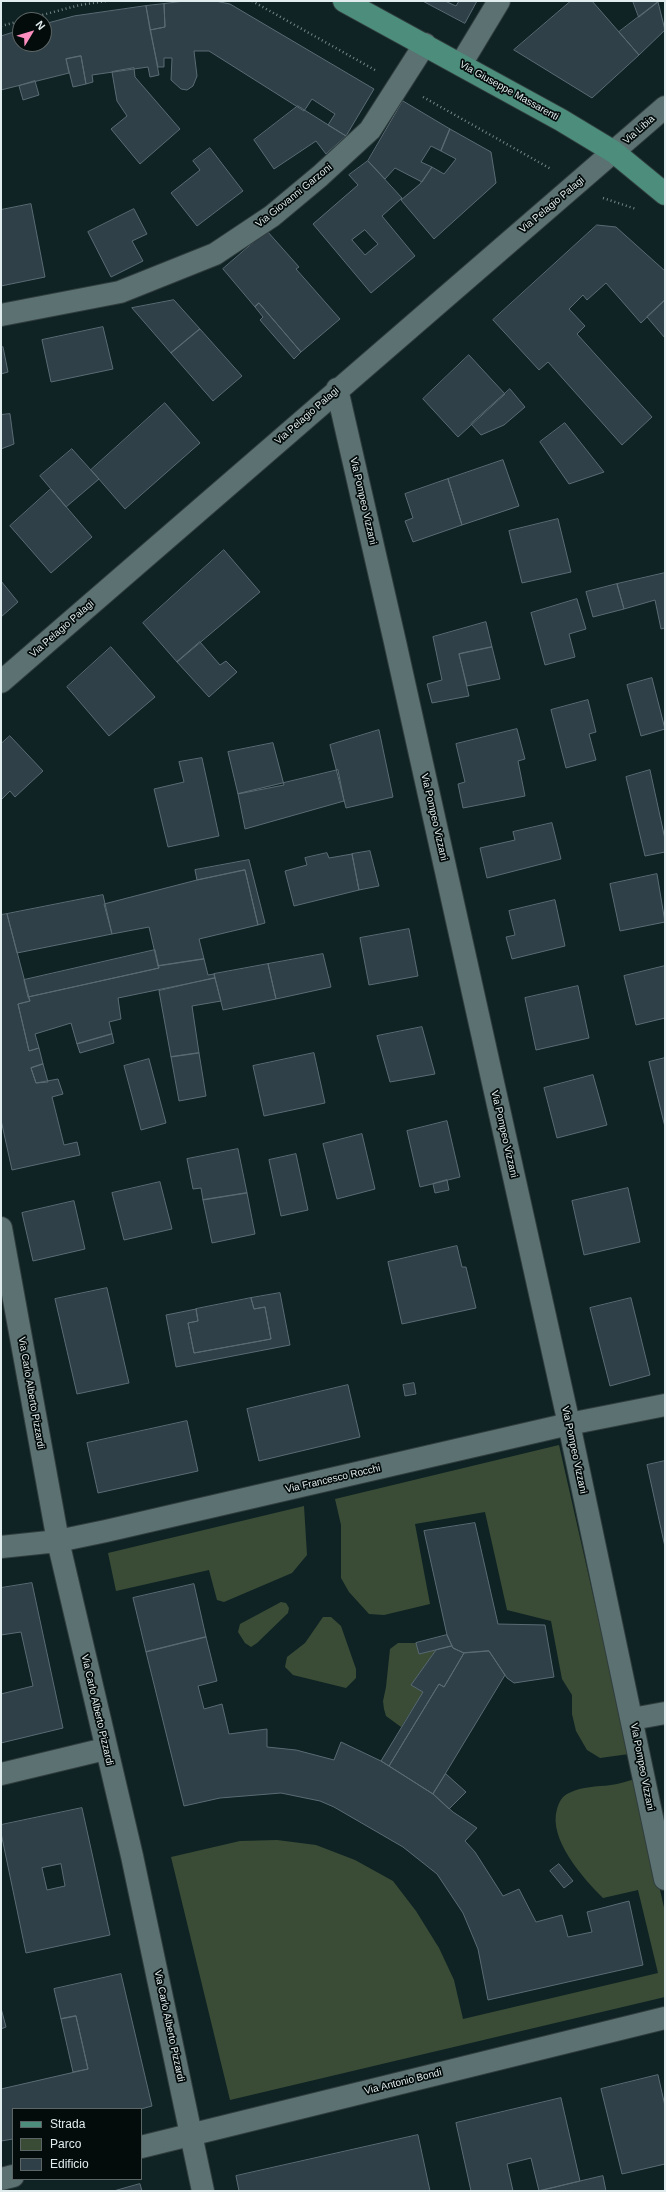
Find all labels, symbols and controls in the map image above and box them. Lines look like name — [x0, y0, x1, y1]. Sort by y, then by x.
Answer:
north arrow — [12, 12, 52, 52]
text: N — [33, 18, 48, 32]
street label: Via Giuseppe Massarenti — [457, 59, 561, 123]
street label: Via Libia — [621, 113, 657, 147]
street label: Via Giovanni Garzoni — [254, 162, 334, 230]
street label: Via Pelagio Palagi — [517, 174, 587, 236]
street label: Via Pelagio Palagi — [273, 385, 341, 447]
street label: Via Pompeo Vizzani — [347, 456, 379, 546]
street label: Via Pelagio Palagi — [28, 598, 96, 660]
street label: Via Pompeo Vizzani — [418, 772, 450, 862]
street label: Via Pompeo Vizzani — [488, 1089, 520, 1179]
street label: Via Carlo Alberto Pizzardi — [15, 1336, 47, 1450]
street label: Via Pompeo Vizzani — [559, 1405, 589, 1495]
street label: Via Francesco Rocchi — [284, 1462, 382, 1496]
street label: Via Carlo Alberto Pizzardi — [78, 1653, 116, 1767]
street label: Via Pompeo Vizzani — [628, 1722, 656, 1812]
street label: Via Carlo Alberto Pizzardi — [151, 1969, 187, 2083]
street label: Via Antonio Bondi — [363, 2067, 443, 2097]
legend — [12, 2108, 142, 2180]
text: Strada — [50, 2117, 85, 2131]
text: Parco — [50, 2137, 81, 2151]
text: Edificio — [50, 2157, 89, 2171]

